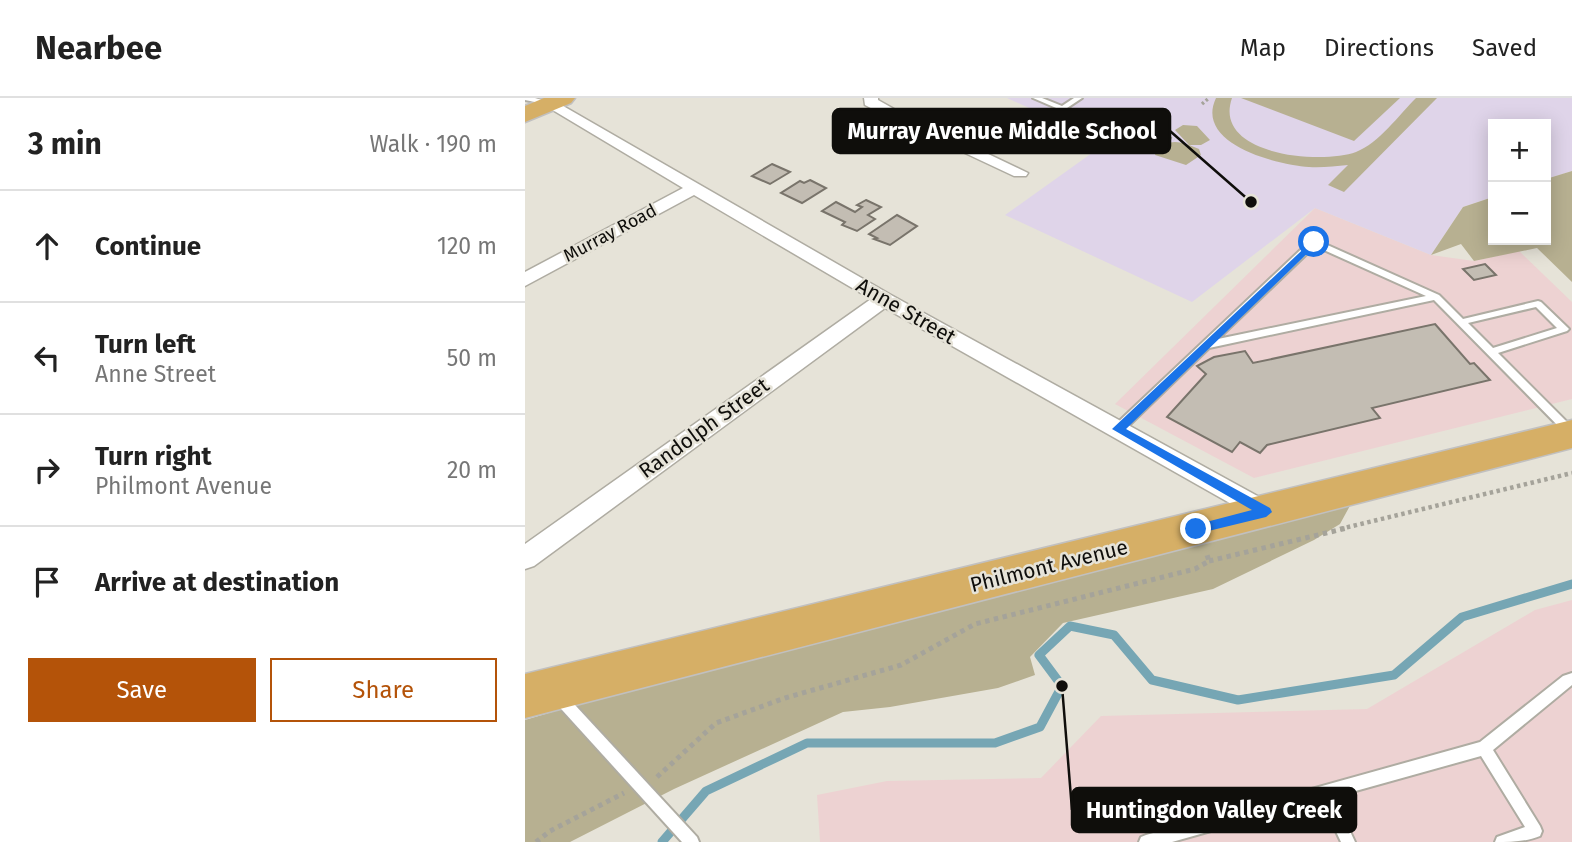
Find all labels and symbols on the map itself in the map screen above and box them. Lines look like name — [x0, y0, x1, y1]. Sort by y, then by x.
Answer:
callout: Murray Avenue Middle School — [833, 109, 1170, 153]
text: Murray Avenue Middle School — [847, 117, 1157, 145]
street label: Murray Road — [560, 199, 660, 267]
route start — [1298, 226, 1329, 257]
street label: Anne Street — [852, 272, 961, 350]
street label: Randolph Street — [634, 372, 774, 484]
route end — [1180, 513, 1211, 544]
street label: Philmont Avenue — [967, 534, 1131, 598]
callout: Huntingdon Valley Creek — [1072, 788, 1356, 832]
text: Huntingdon Valley Creek — [1086, 796, 1342, 824]

